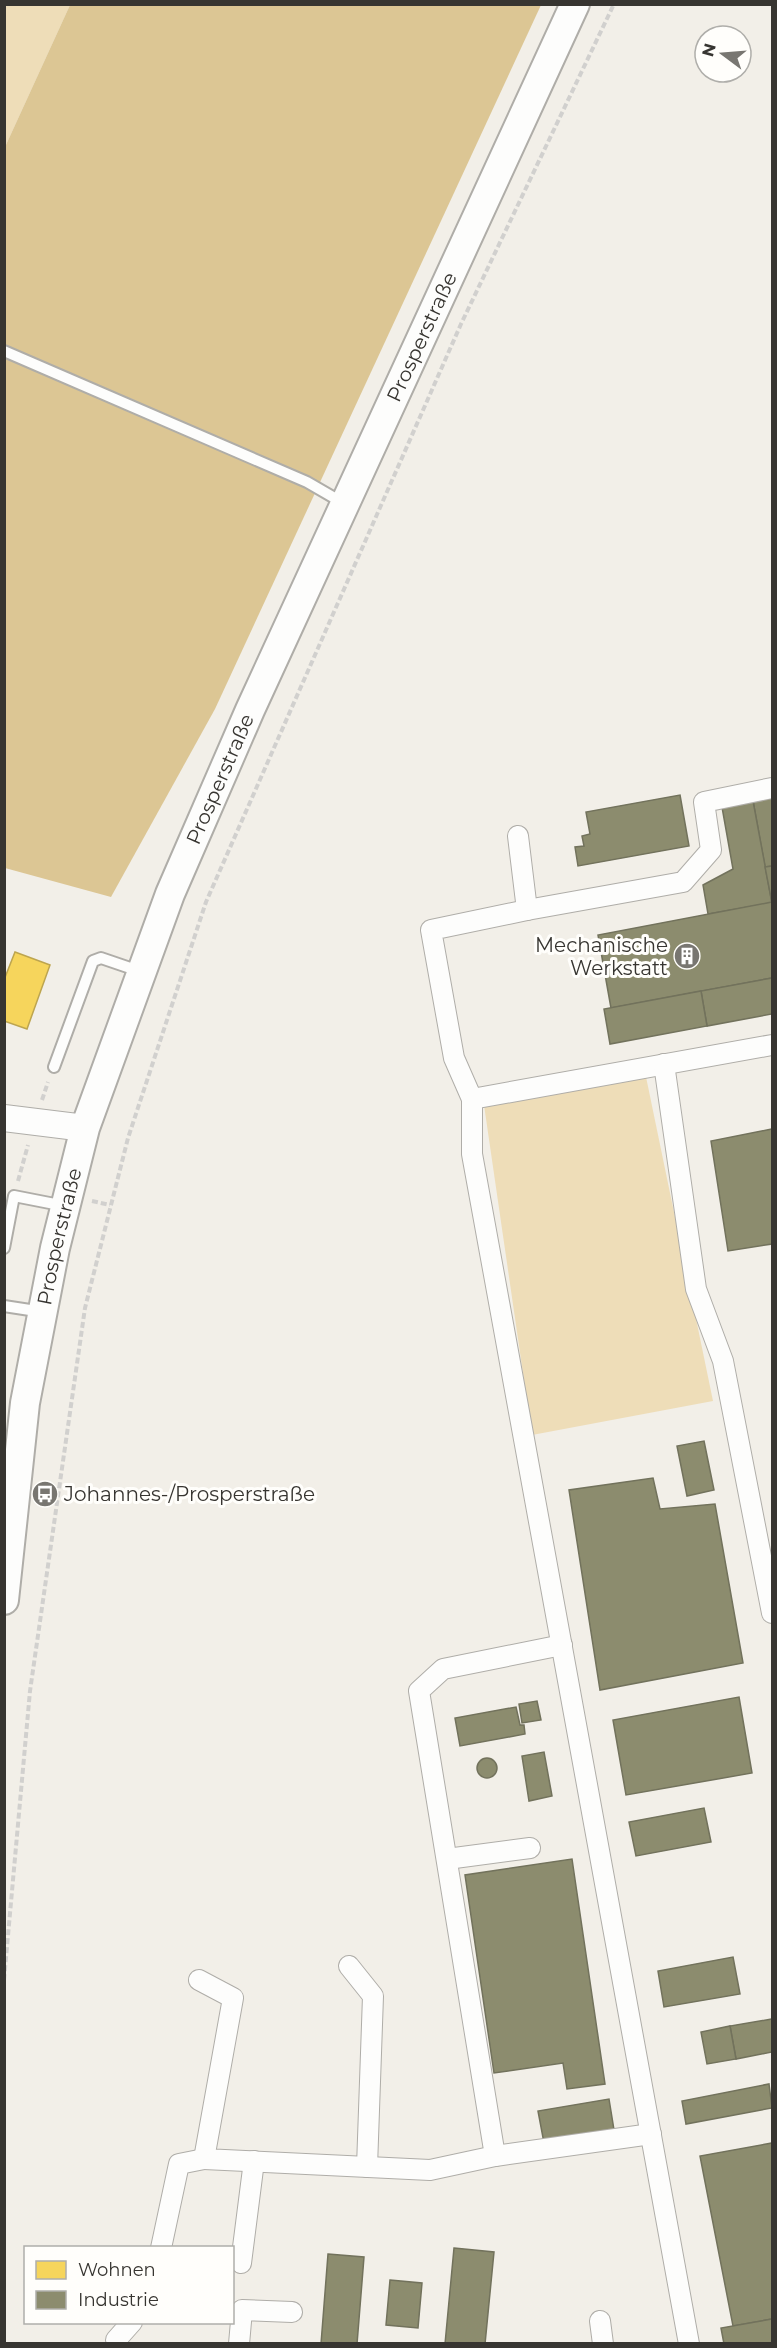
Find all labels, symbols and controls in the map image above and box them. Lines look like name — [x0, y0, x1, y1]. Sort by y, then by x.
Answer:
north arrow — [693, 24, 753, 84]
text: N — [698, 41, 720, 59]
street label: Prosperstraße — [382, 268, 462, 406]
street label: Prosperstraße — [181, 710, 259, 848]
place label: Mechanische Werkstatt — [535, 933, 668, 980]
building icon: Mechanische Werkstatt — [672, 941, 702, 971]
street label: Prosperstraße — [32, 1166, 87, 1307]
bus stop icon: Johannes-/Prosperstraße — [30, 1479, 60, 1509]
place label: Johannes-/Prosperstraße — [63, 1482, 315, 1506]
legend — [24, 2246, 234, 2324]
text: Wohnen — [78, 2259, 156, 2281]
text: Industrie — [78, 2289, 159, 2311]

